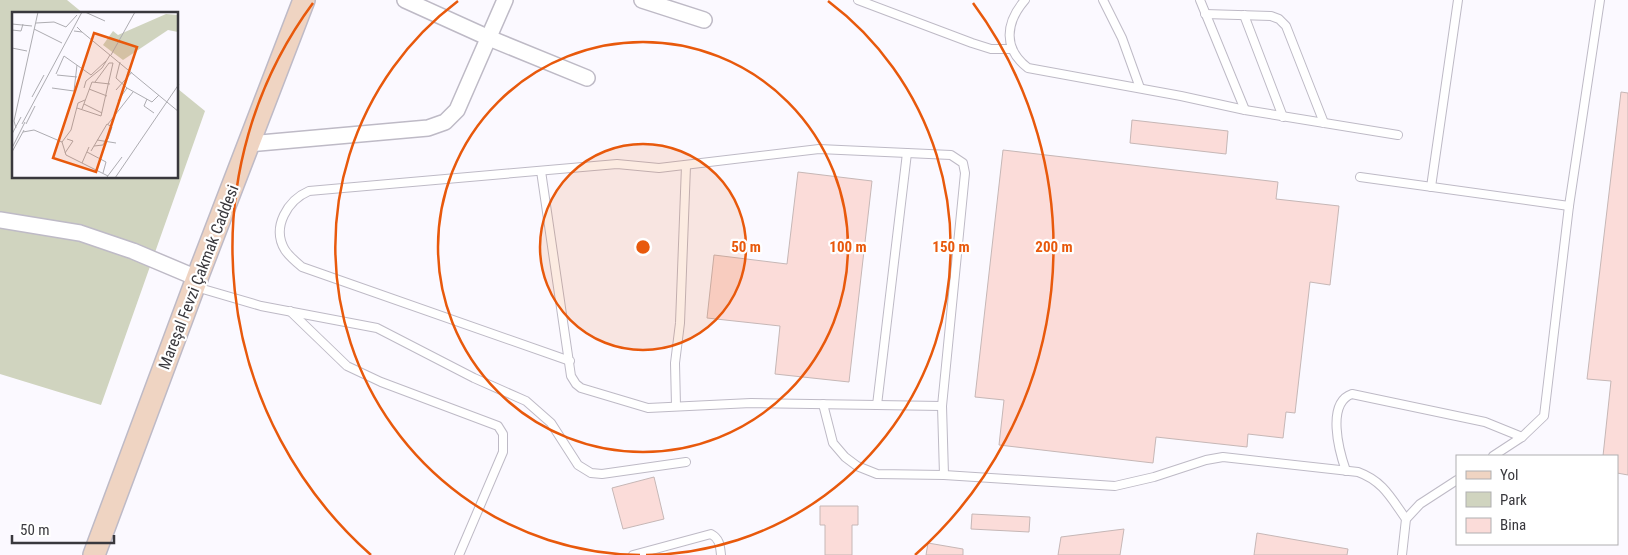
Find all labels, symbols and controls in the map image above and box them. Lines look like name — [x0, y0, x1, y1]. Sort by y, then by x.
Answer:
inset map — [12, 12, 179, 179]
street label: Mareşal Fevzi Çakmak Caddesi — [154, 182, 242, 372]
centre of rings — [634, 238, 652, 256]
text: 50 m — [731, 238, 761, 256]
text: 100 m — [829, 238, 867, 256]
text: 150 m — [932, 238, 970, 256]
text: 200 m — [1035, 238, 1073, 256]
legend — [1456, 455, 1618, 545]
text: Yol — [1500, 466, 1518, 484]
text: Park — [1500, 491, 1527, 509]
scale bar — [12, 512, 115, 544]
text: Bina — [1500, 516, 1526, 534]
text: 50 m — [20, 521, 50, 539]

